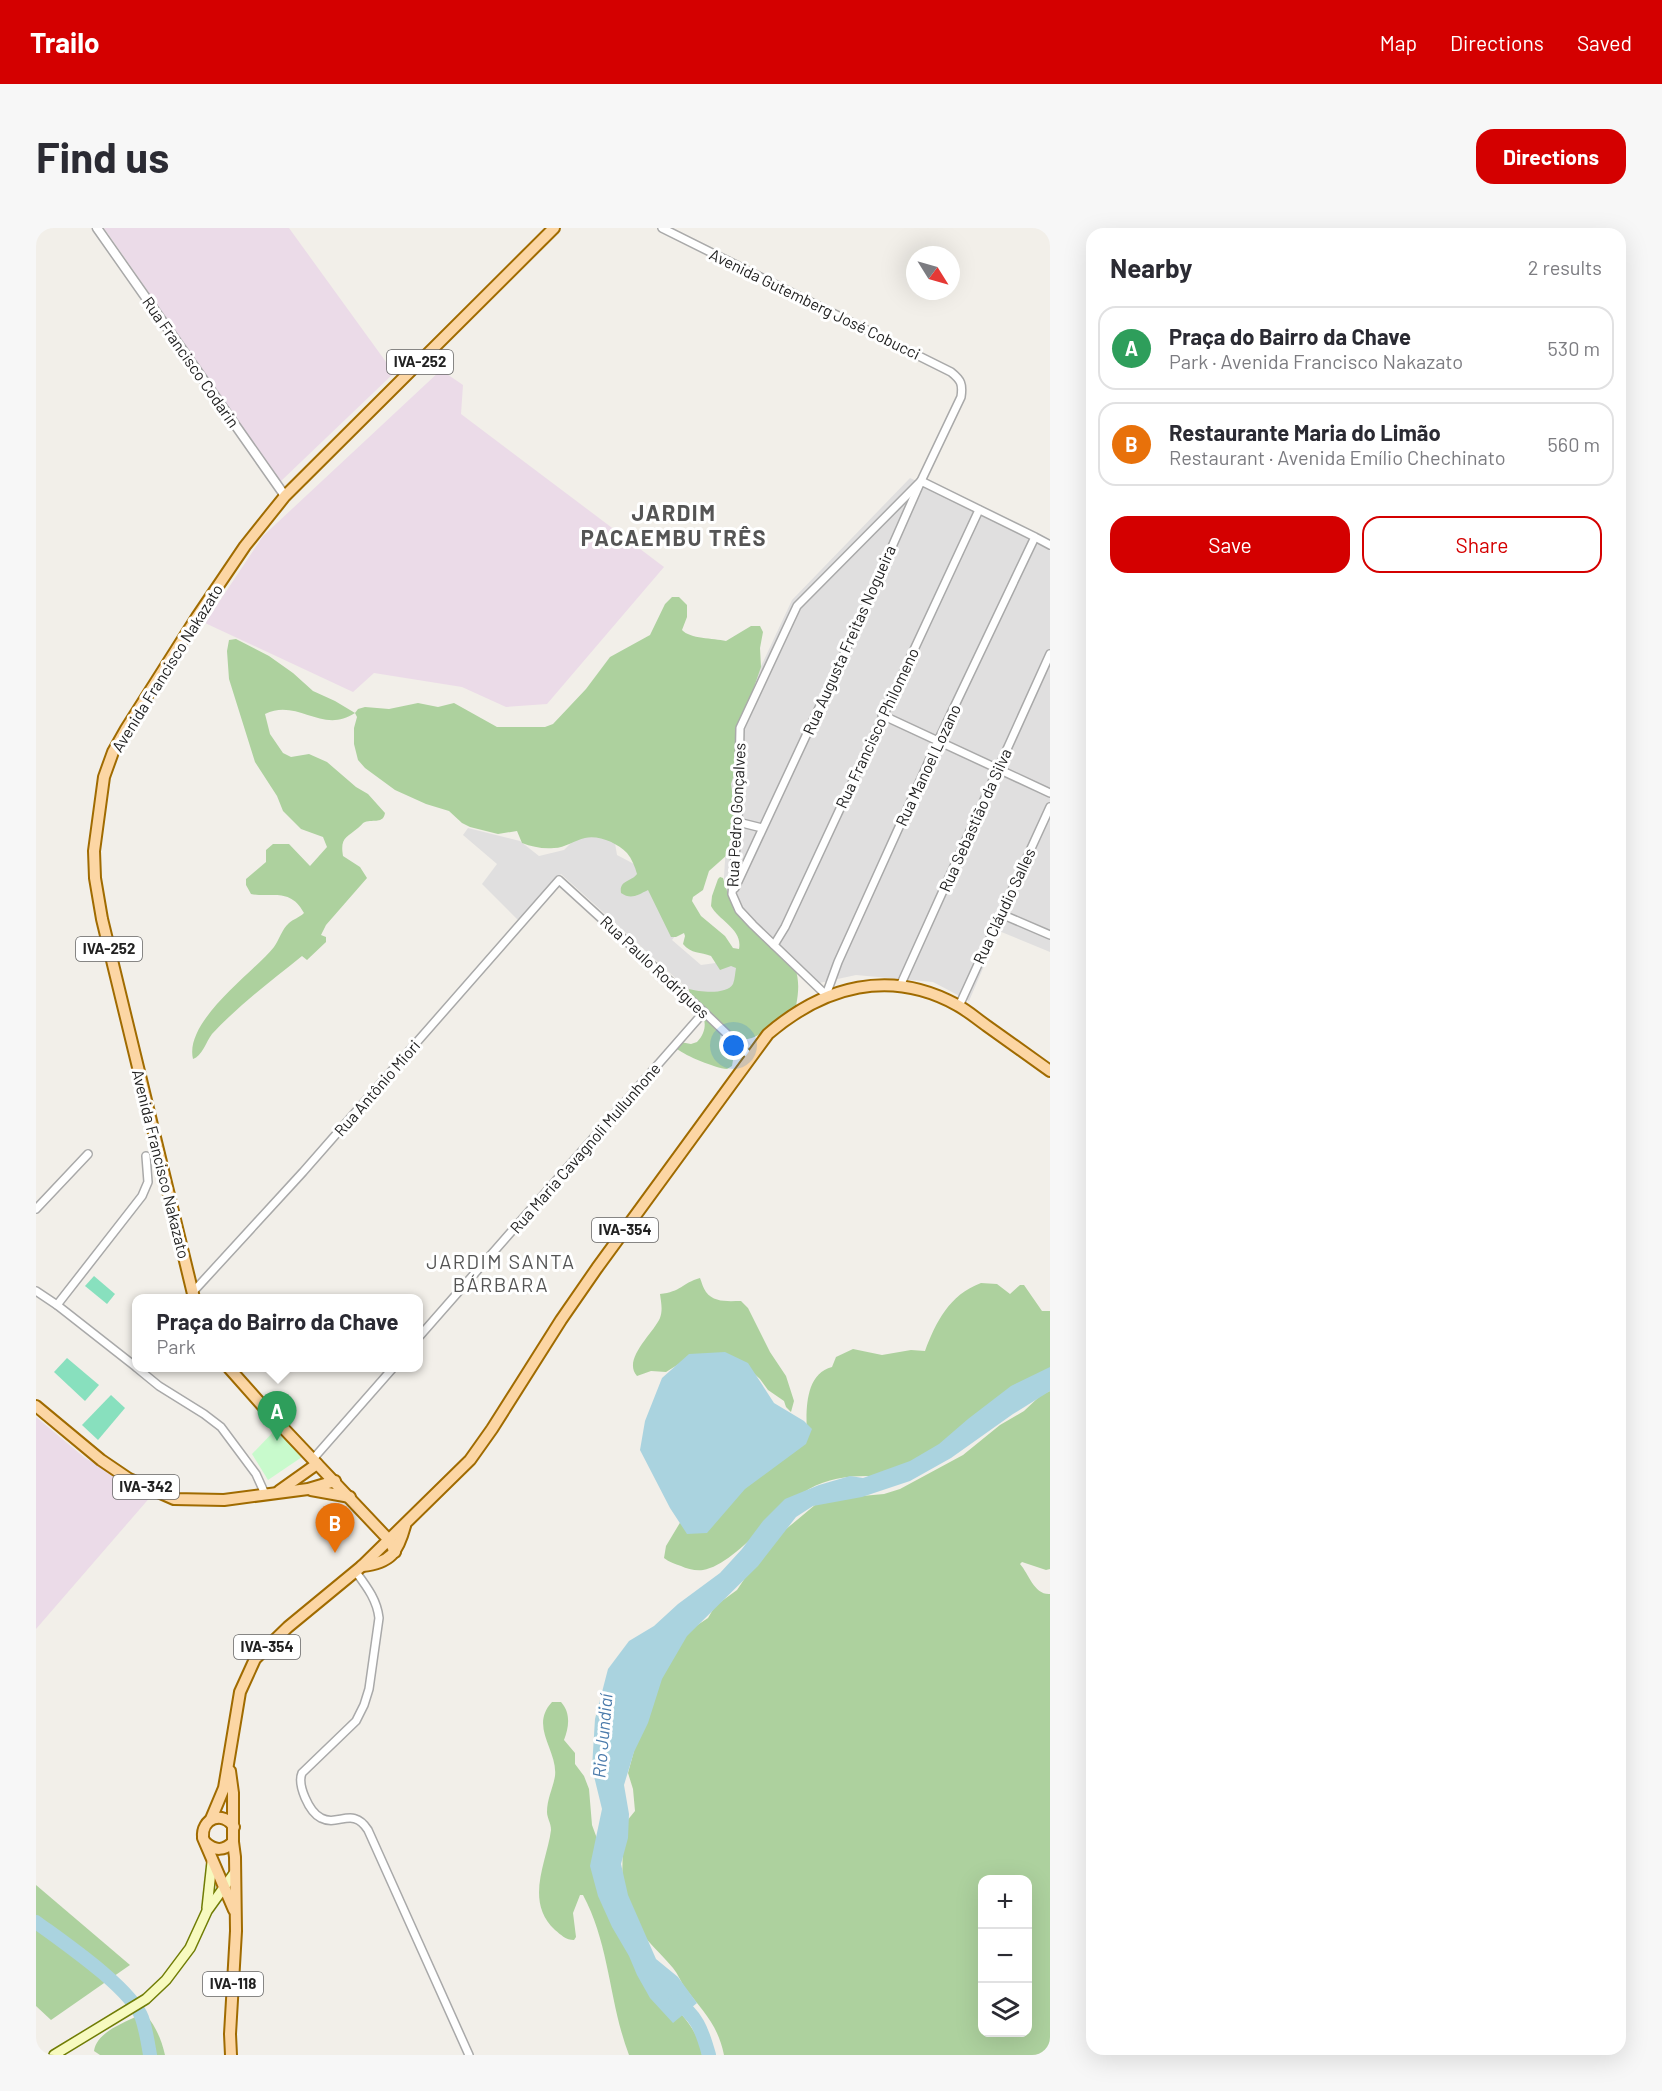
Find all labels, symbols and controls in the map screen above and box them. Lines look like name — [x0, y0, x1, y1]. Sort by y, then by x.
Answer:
text: Trailo — [30, 25, 100, 59]
text: Map — [1380, 30, 1417, 55]
text: Directions — [1450, 30, 1544, 55]
text: Saved — [1577, 30, 1632, 55]
button: Directions — [1476, 129, 1626, 184]
text: Find us — [36, 131, 169, 181]
street label: Avenida Gutemberg José Cobucci — [707, 244, 924, 363]
north arrow — [906, 246, 960, 300]
text: Nearby — [1110, 252, 1192, 283]
text: 2 results — [1528, 255, 1602, 279]
street label: Rua Francisco Codarin — [139, 293, 244, 431]
text: Praça do Bairro da Chave — [1169, 323, 1411, 349]
text: A — [1125, 336, 1138, 360]
text: 530 m — [1548, 336, 1600, 360]
text: Park · Avenida Francisco Nakazato — [1169, 349, 1463, 373]
road number: IVA-252 — [387, 350, 453, 374]
text: Restaurante Maria do Limão — [1169, 419, 1441, 445]
text: B — [1125, 432, 1138, 456]
text: 560 m — [1548, 432, 1600, 456]
text: Restaurant · Avenida Emílio Chechinato — [1169, 445, 1506, 469]
district label: JARDIM PACAEMBU TRÊS — [581, 499, 767, 550]
button: Save — [1110, 516, 1350, 573]
button: Share — [1362, 516, 1602, 573]
street label: Rua Augusta Freitas Nogueira — [798, 542, 899, 738]
street label: Avenida Francisco Nakazato — [107, 580, 226, 755]
street label: Rua Francisco Philomeno — [831, 645, 922, 811]
street label: Rua Manoel Lozano — [891, 701, 964, 829]
street label: Rua Pedro Gonçalves — [722, 742, 749, 888]
street label: Rua Sebastião da Silva — [934, 745, 1015, 894]
street label: Rua Cláudio Salles — [968, 845, 1039, 967]
street label: Rua Paulo Rodrigues — [597, 911, 714, 1022]
road number: IVA-252 — [76, 937, 142, 961]
your location — [719, 1031, 748, 1060]
street label: Rua Antônio Miori — [330, 1036, 423, 1140]
street label: Rua Maria Cavagnoli Mullunhone — [505, 1059, 664, 1237]
street label: Avenida Francisco Nakazato — [129, 1067, 194, 1260]
road number: IVA-354 — [592, 1218, 658, 1242]
district label: JARDIM SANTA BÁRBARA — [426, 1249, 576, 1296]
popup — [132, 1294, 423, 1372]
text: Praça do Bairro da Chave — [157, 1308, 398, 1334]
text: Park — [157, 1334, 196, 1358]
pin: A — [258, 1392, 296, 1441]
road number: IVA-342 — [113, 1475, 179, 1499]
pin: B — [316, 1504, 354, 1553]
road number: IVA-354 — [234, 1635, 300, 1659]
water label: Rio Jundiaí — [587, 1692, 617, 1779]
map controls — [978, 1875, 1032, 2037]
button: + — [978, 1875, 1032, 1929]
button: − — [978, 1929, 1032, 1983]
road number: IVA-118 — [203, 1972, 263, 1996]
button: layers — [978, 1983, 1032, 2037]

